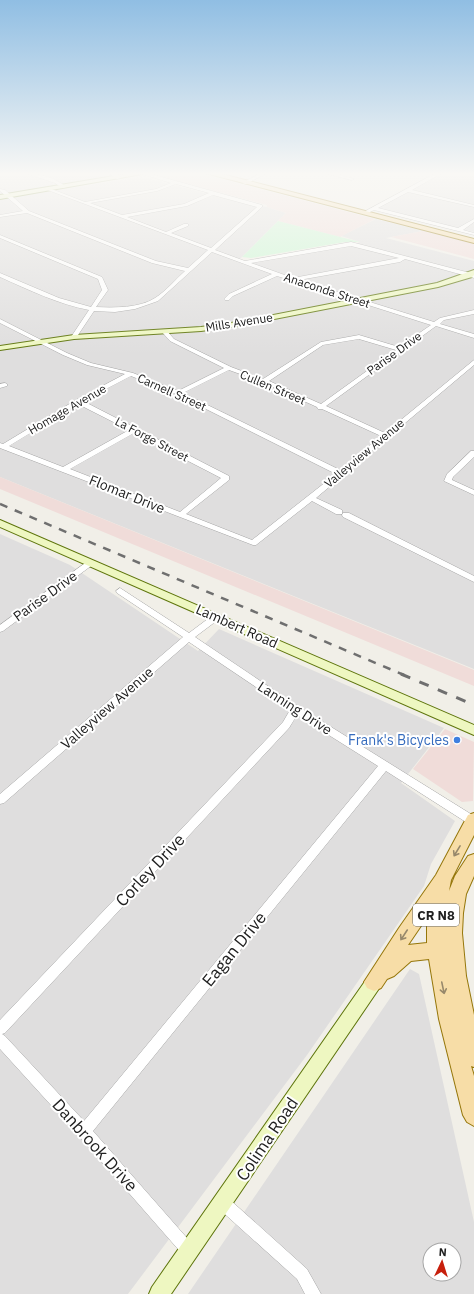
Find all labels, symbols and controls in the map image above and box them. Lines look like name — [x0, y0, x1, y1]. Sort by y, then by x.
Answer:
street label: Anaconda Street — [282, 269, 372, 311]
street label: Mills Avenue — [204, 309, 274, 335]
street label: Parise Drive — [364, 328, 425, 378]
street label: Cullen Street — [238, 366, 308, 408]
street label: Carnell Street — [135, 370, 209, 414]
street label: Homage Avenue — [25, 380, 109, 437]
street label: La Forge Street — [113, 413, 191, 465]
street label: Valleyview Avenue — [321, 415, 407, 491]
street label: Flomar Drive — [86, 471, 168, 517]
street label: Parise Drive — [9, 567, 81, 625]
street label: Lambert Road — [193, 600, 281, 652]
street label: Valleyview Avenue — [57, 663, 157, 753]
street label: Lanning Drive — [254, 677, 336, 739]
place label: Frank's Bicycles — [348, 731, 449, 749]
marker: Frank's Bicycles — [452, 735, 462, 745]
street label: Corley Drive — [111, 829, 189, 911]
one-way arrow — [453, 845, 461, 857]
road number: CR N8 — [413, 904, 459, 926]
street label: Eagan Drive — [197, 907, 271, 991]
one-way arrow — [400, 930, 408, 941]
one-way arrow — [439, 981, 447, 994]
street label: Colima Road — [231, 1093, 303, 1185]
street label: Danbrook Drive — [47, 1094, 143, 1196]
north arrow — [422, 1242, 462, 1282]
text: N — [438, 1245, 447, 1259]

